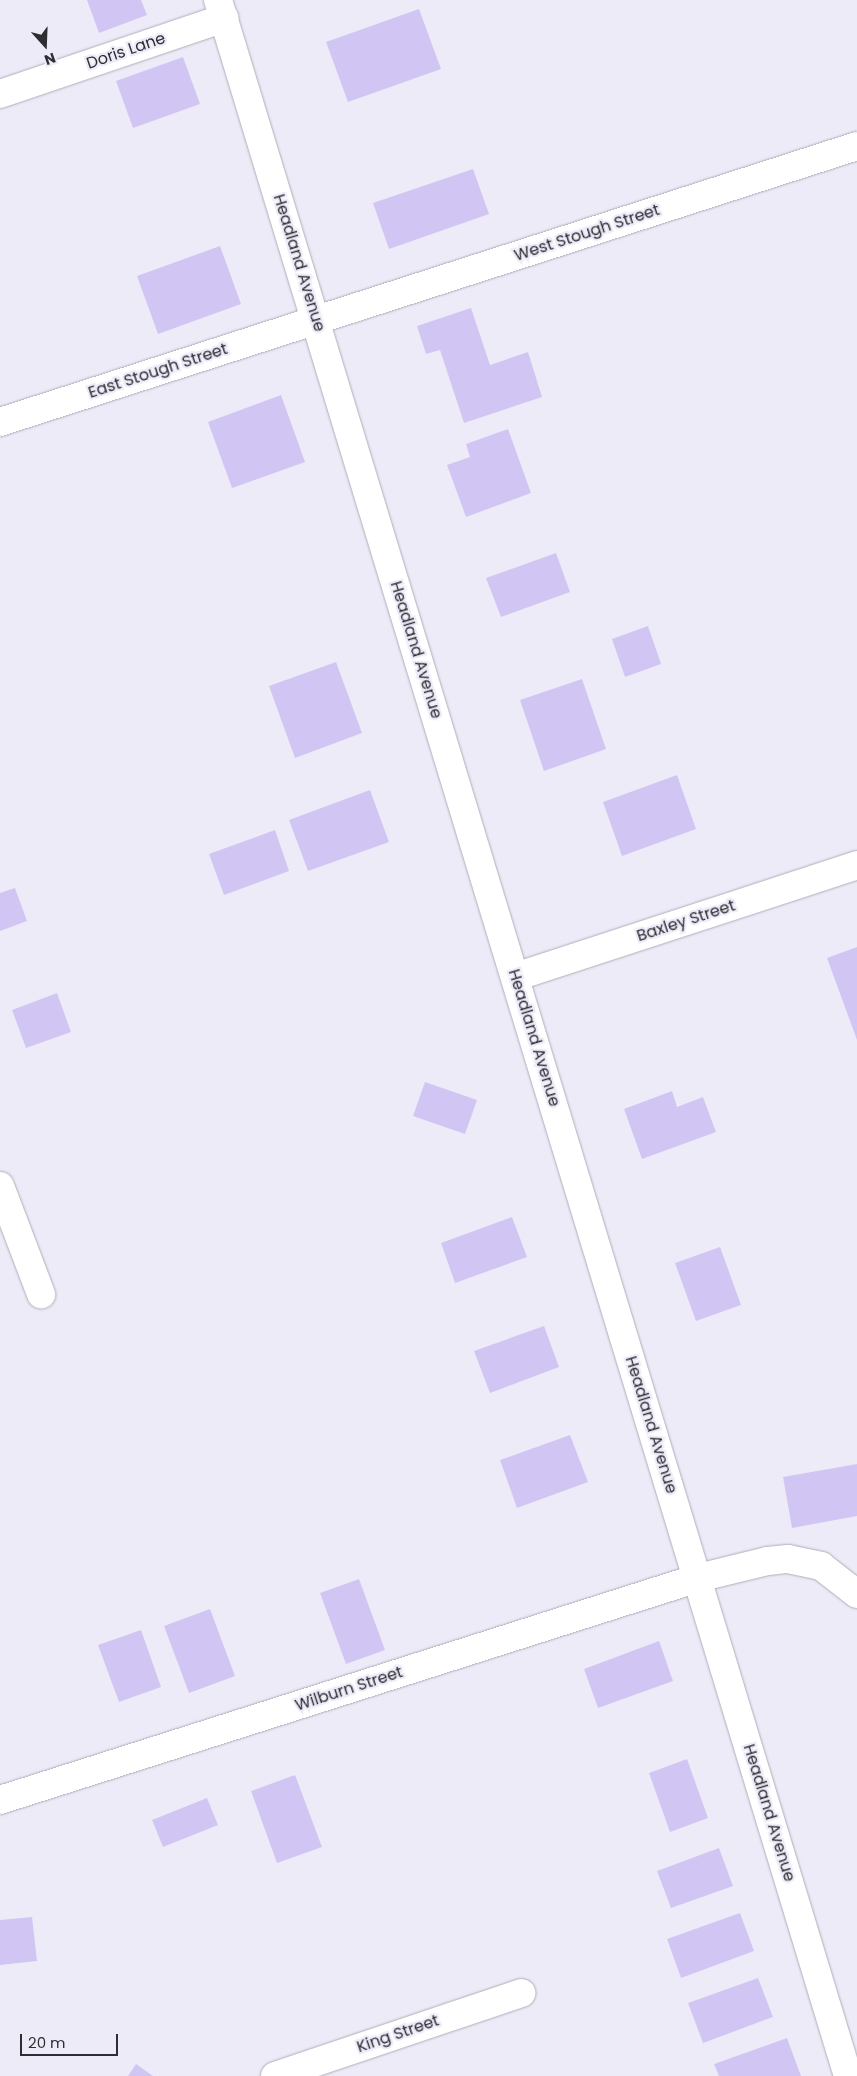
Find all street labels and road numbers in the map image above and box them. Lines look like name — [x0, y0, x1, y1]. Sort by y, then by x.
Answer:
street label: Doris Lane — [84, 29, 168, 73]
street label: Headland Avenue — [269, 192, 329, 334]
street label: West Stough Street — [512, 200, 662, 266]
street label: East Stough Street — [86, 339, 230, 403]
street label: Headland Avenue — [386, 579, 446, 721]
street label: Baxley Street — [634, 896, 738, 946]
street label: Headland Avenue — [504, 967, 564, 1109]
street label: Headland Avenue — [621, 1354, 681, 1496]
street label: Wilburn Street — [293, 1663, 405, 1715]
street label: Headland Avenue — [739, 1742, 799, 1884]
street label: King Street — [354, 2011, 442, 2057]

